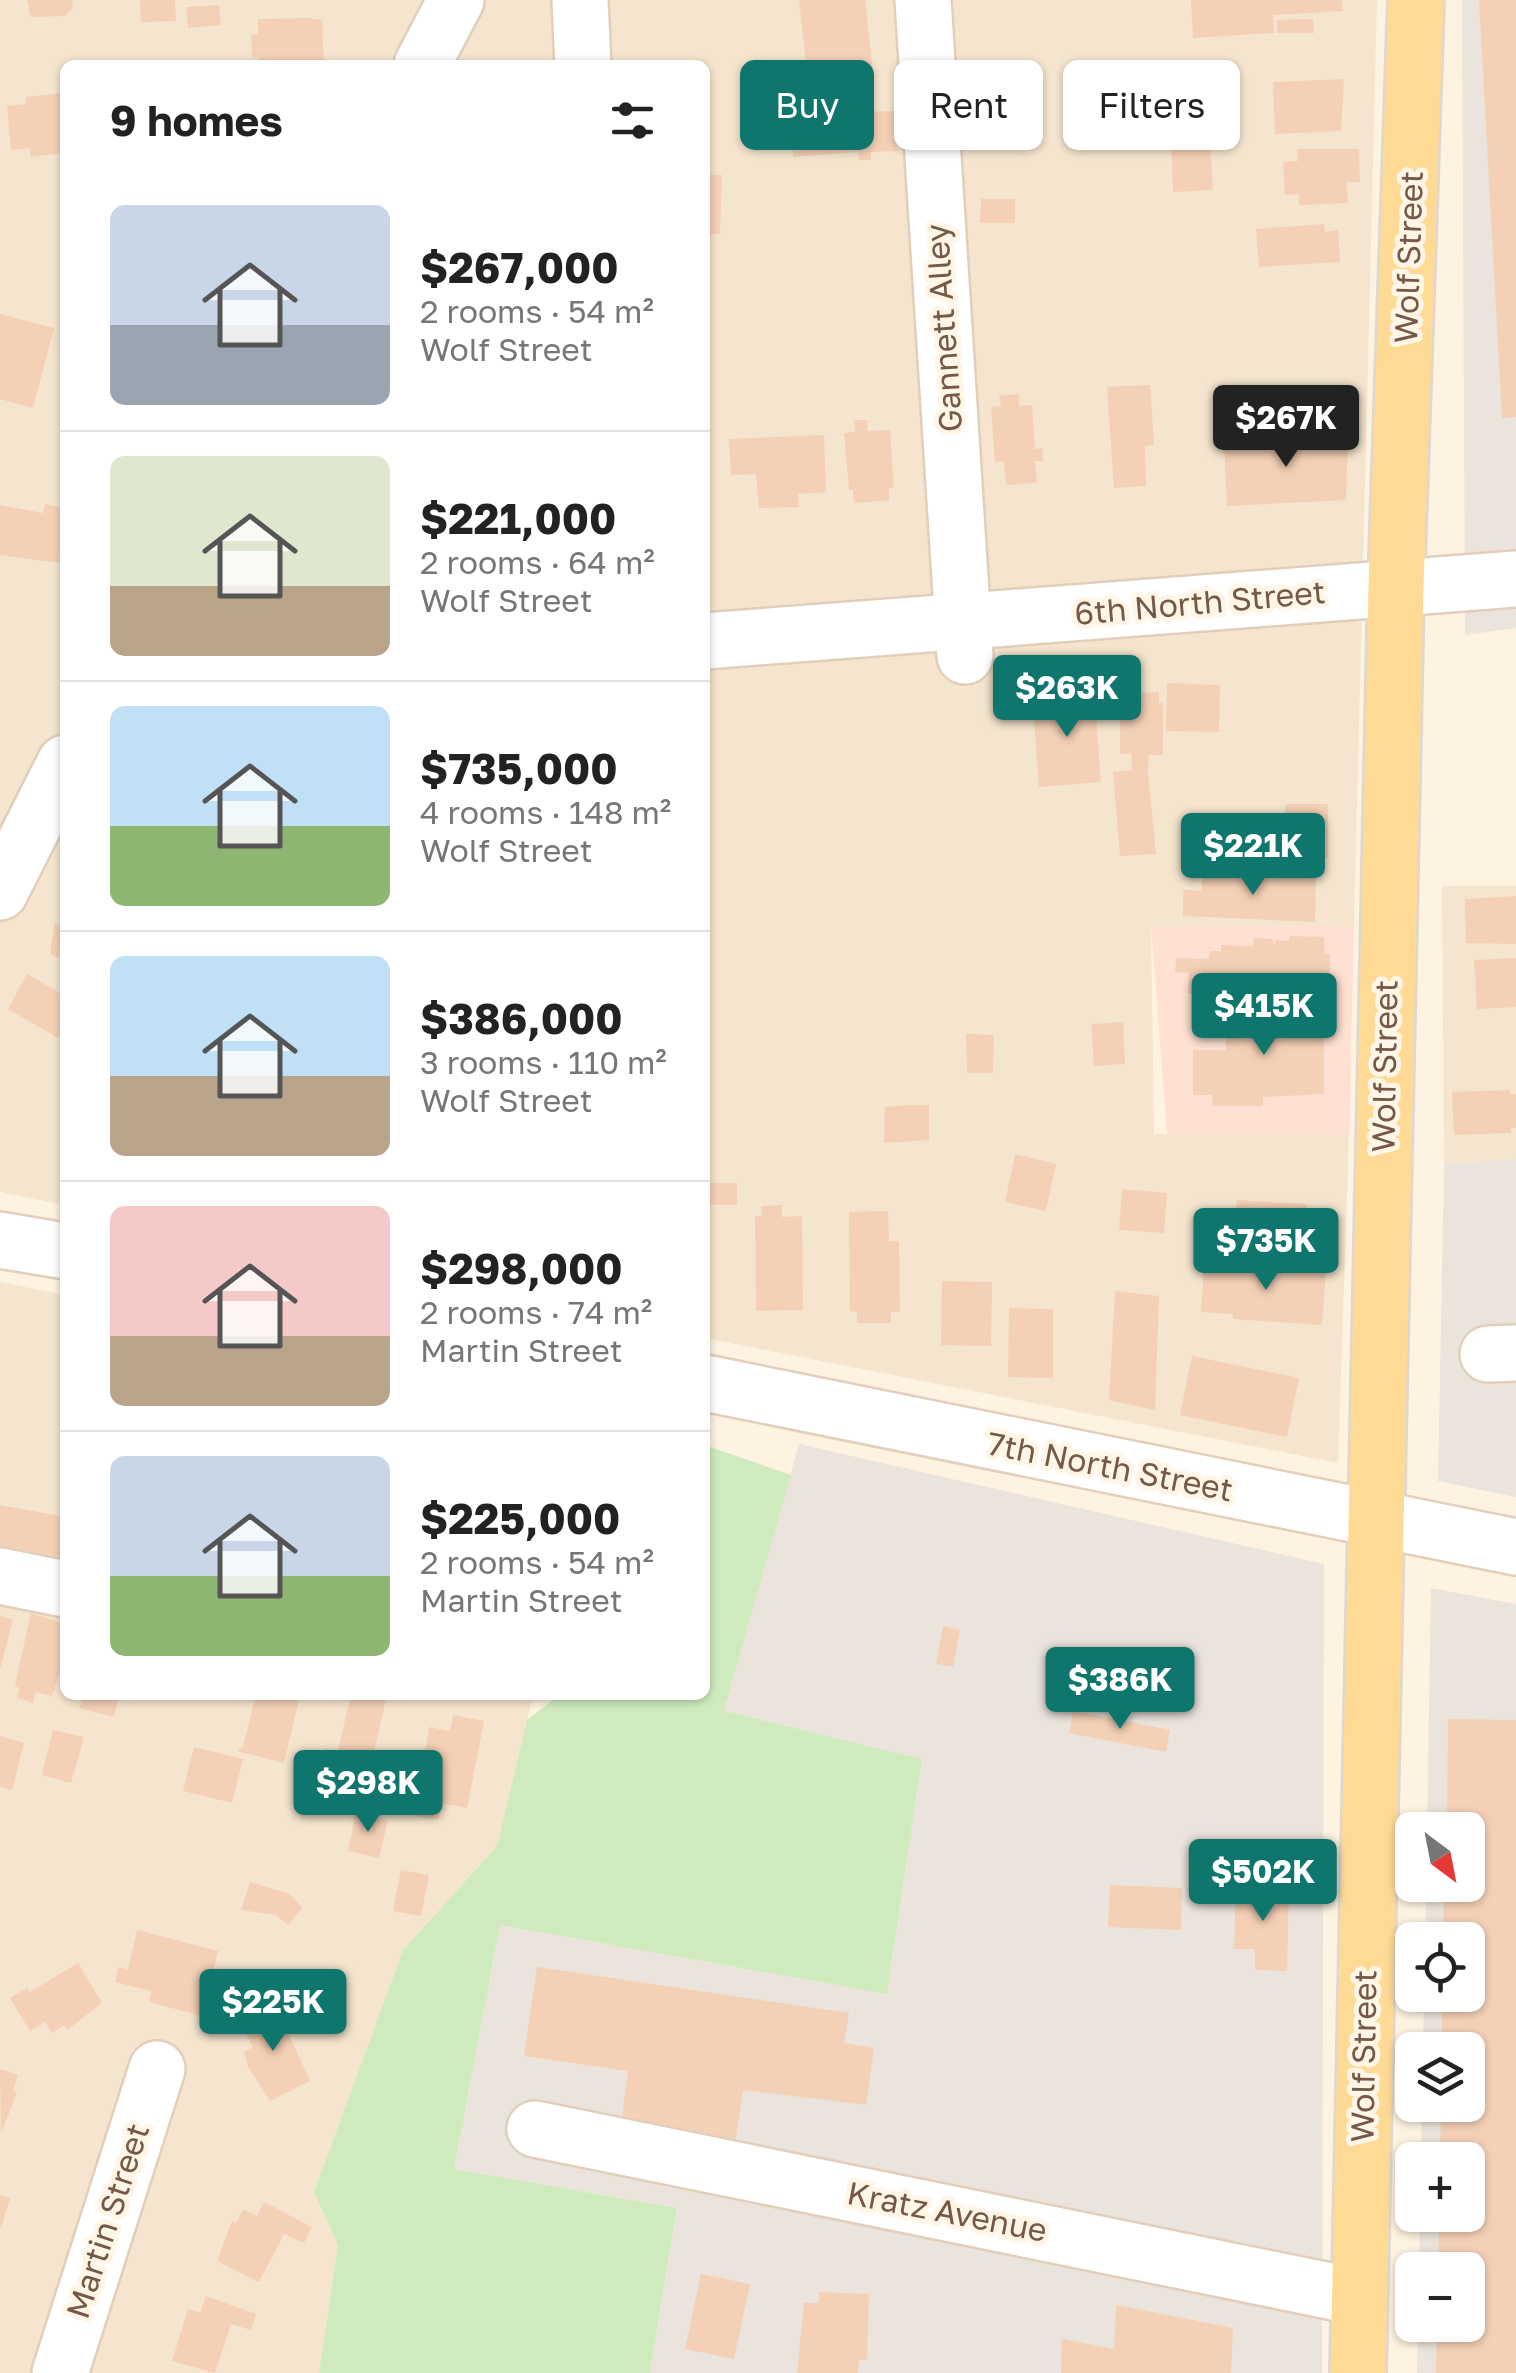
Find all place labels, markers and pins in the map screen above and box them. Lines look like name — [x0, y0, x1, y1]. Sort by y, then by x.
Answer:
pin: $267K — [1216, 385, 1356, 470]
pin: $263K — [997, 655, 1137, 740]
pin: $221K — [1183, 813, 1323, 898]
pin: $415K — [1194, 973, 1334, 1058]
pin: $735K — [1196, 1208, 1336, 1293]
pin: $386K — [1050, 1647, 1190, 1732]
pin: $298K — [298, 1750, 438, 1835]
pin: $502K — [1193, 1839, 1333, 1924]
pin: $225K — [203, 1969, 343, 2054]

